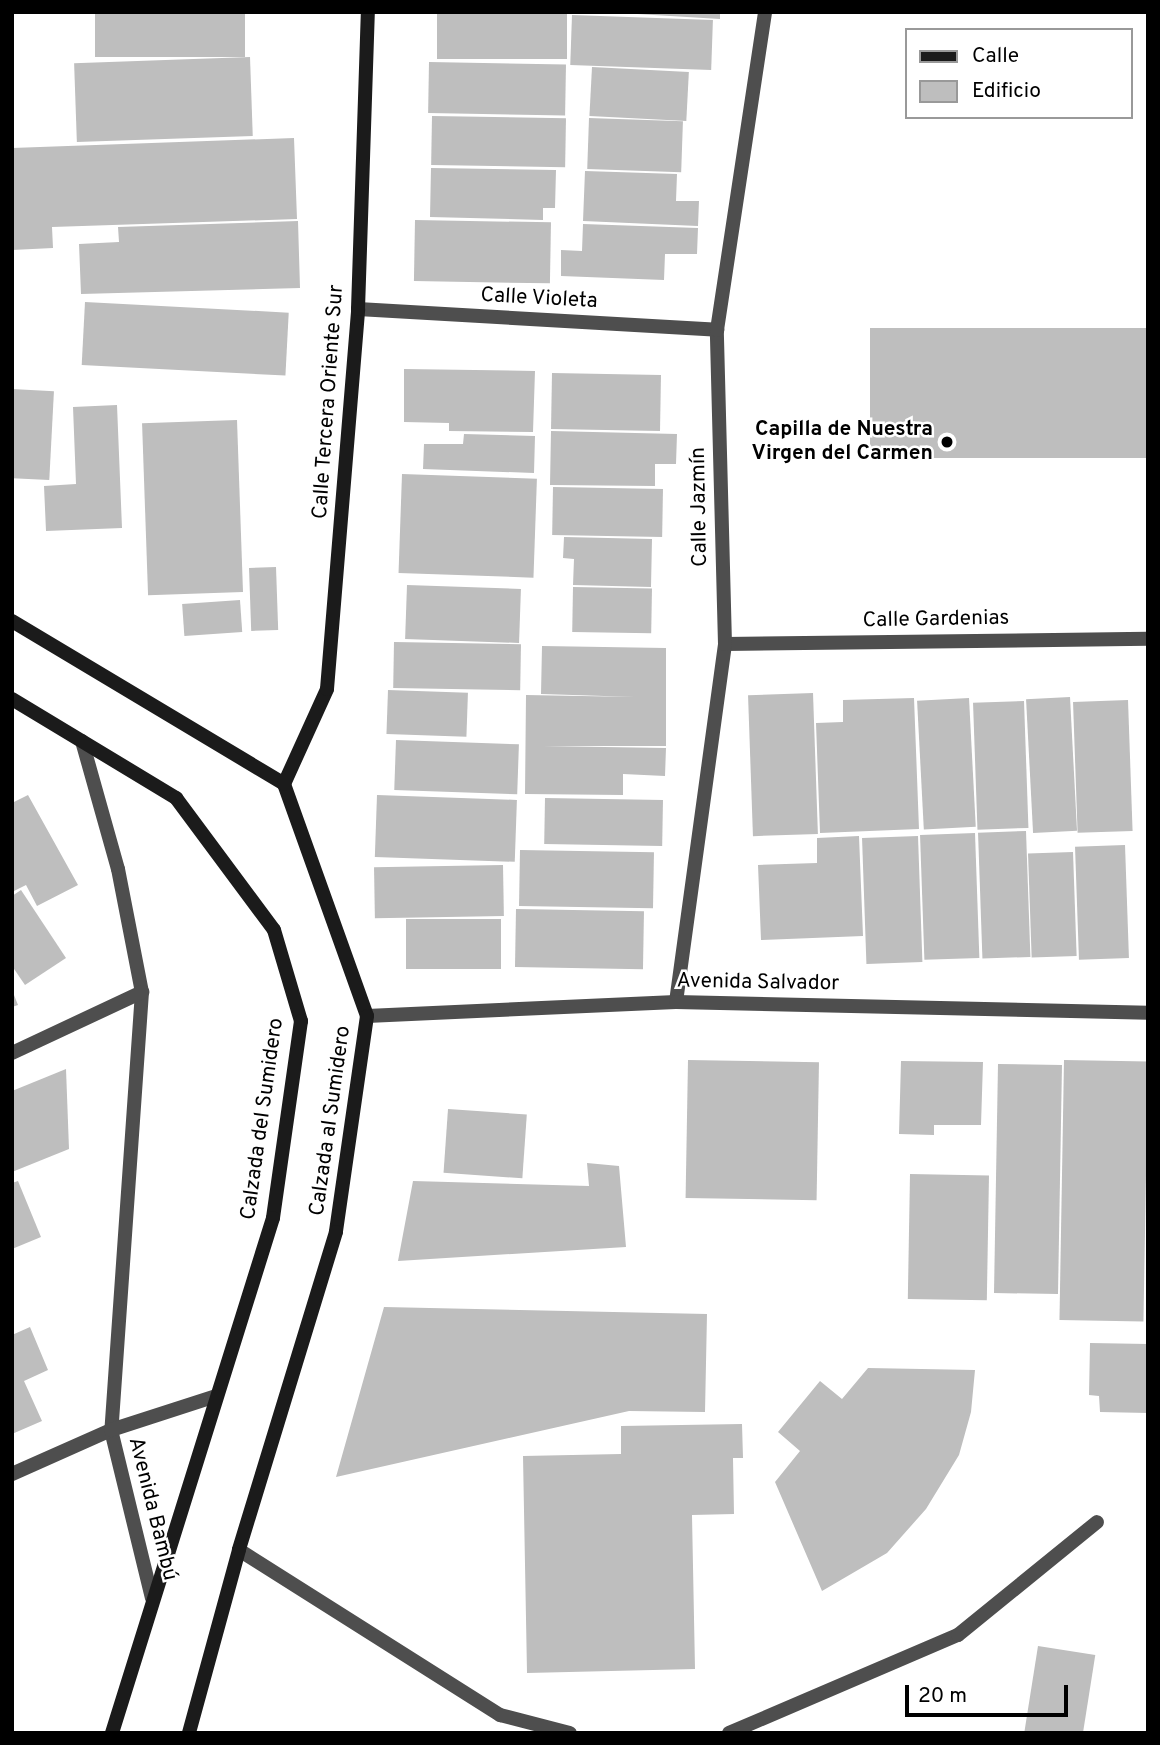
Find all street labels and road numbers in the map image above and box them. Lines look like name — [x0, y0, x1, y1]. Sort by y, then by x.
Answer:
street label: Calle Violeta — [479, 283, 599, 315]
street label: Calle Tercera Oriente Sur — [308, 284, 350, 520]
street label: Calle Jazmín — [686, 447, 714, 567]
street label: Calle Gardenias — [862, 606, 1010, 634]
street label: Avenida Salvador — [676, 969, 840, 997]
street label: Calzada del Sumidero — [236, 1016, 290, 1222]
street label: Calzada al Sumidero — [305, 1024, 357, 1218]
street label: Avenida Bambú — [122, 1435, 182, 1583]

